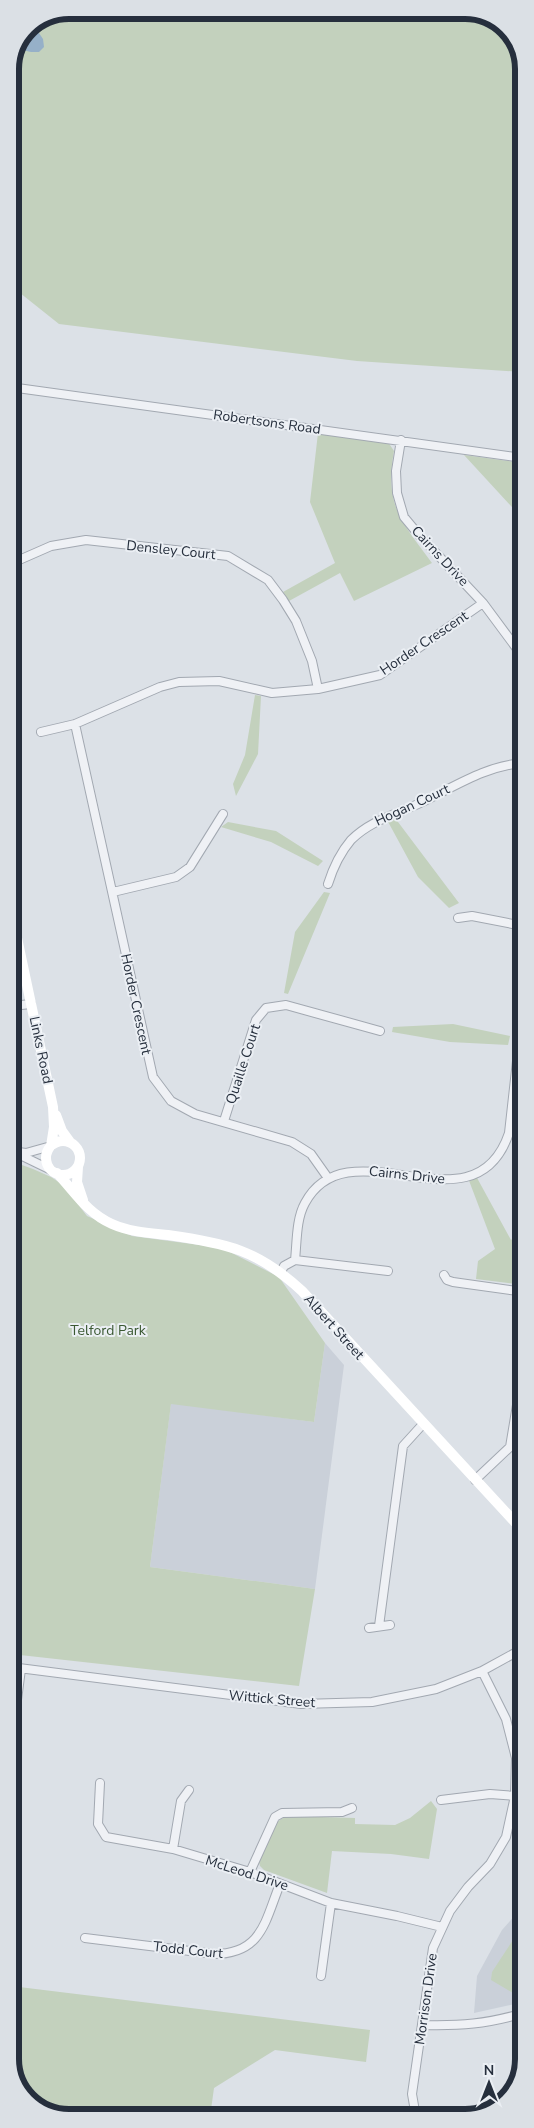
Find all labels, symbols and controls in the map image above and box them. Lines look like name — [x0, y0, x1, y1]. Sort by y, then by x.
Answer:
street label: Robertsons Road — [212, 405, 322, 439]
street label: Cairns Drive — [407, 522, 473, 590]
street label: Densley Court — [125, 536, 217, 564]
street label: Horder Crescent — [376, 606, 472, 680]
street label: Hogan Court — [372, 779, 453, 831]
street label: Horder Crescent — [116, 952, 156, 1056]
street label: Links Road — [25, 1014, 57, 1086]
street label: Quaille Court — [221, 1021, 265, 1107]
street label: Cairns Drive — [368, 1162, 446, 1188]
street label: Albert Street — [299, 1290, 369, 1364]
park label: Telford Park — [70, 1321, 147, 1340]
street label: Wittick Street — [228, 1686, 316, 1712]
street label: McLeod Drive — [203, 1851, 291, 1895]
street label: Todd Court — [152, 1937, 224, 1963]
street label: Morrison Drive — [410, 1952, 442, 2046]
north arrow — [464, 2058, 514, 2108]
text: N — [484, 2061, 494, 2080]

